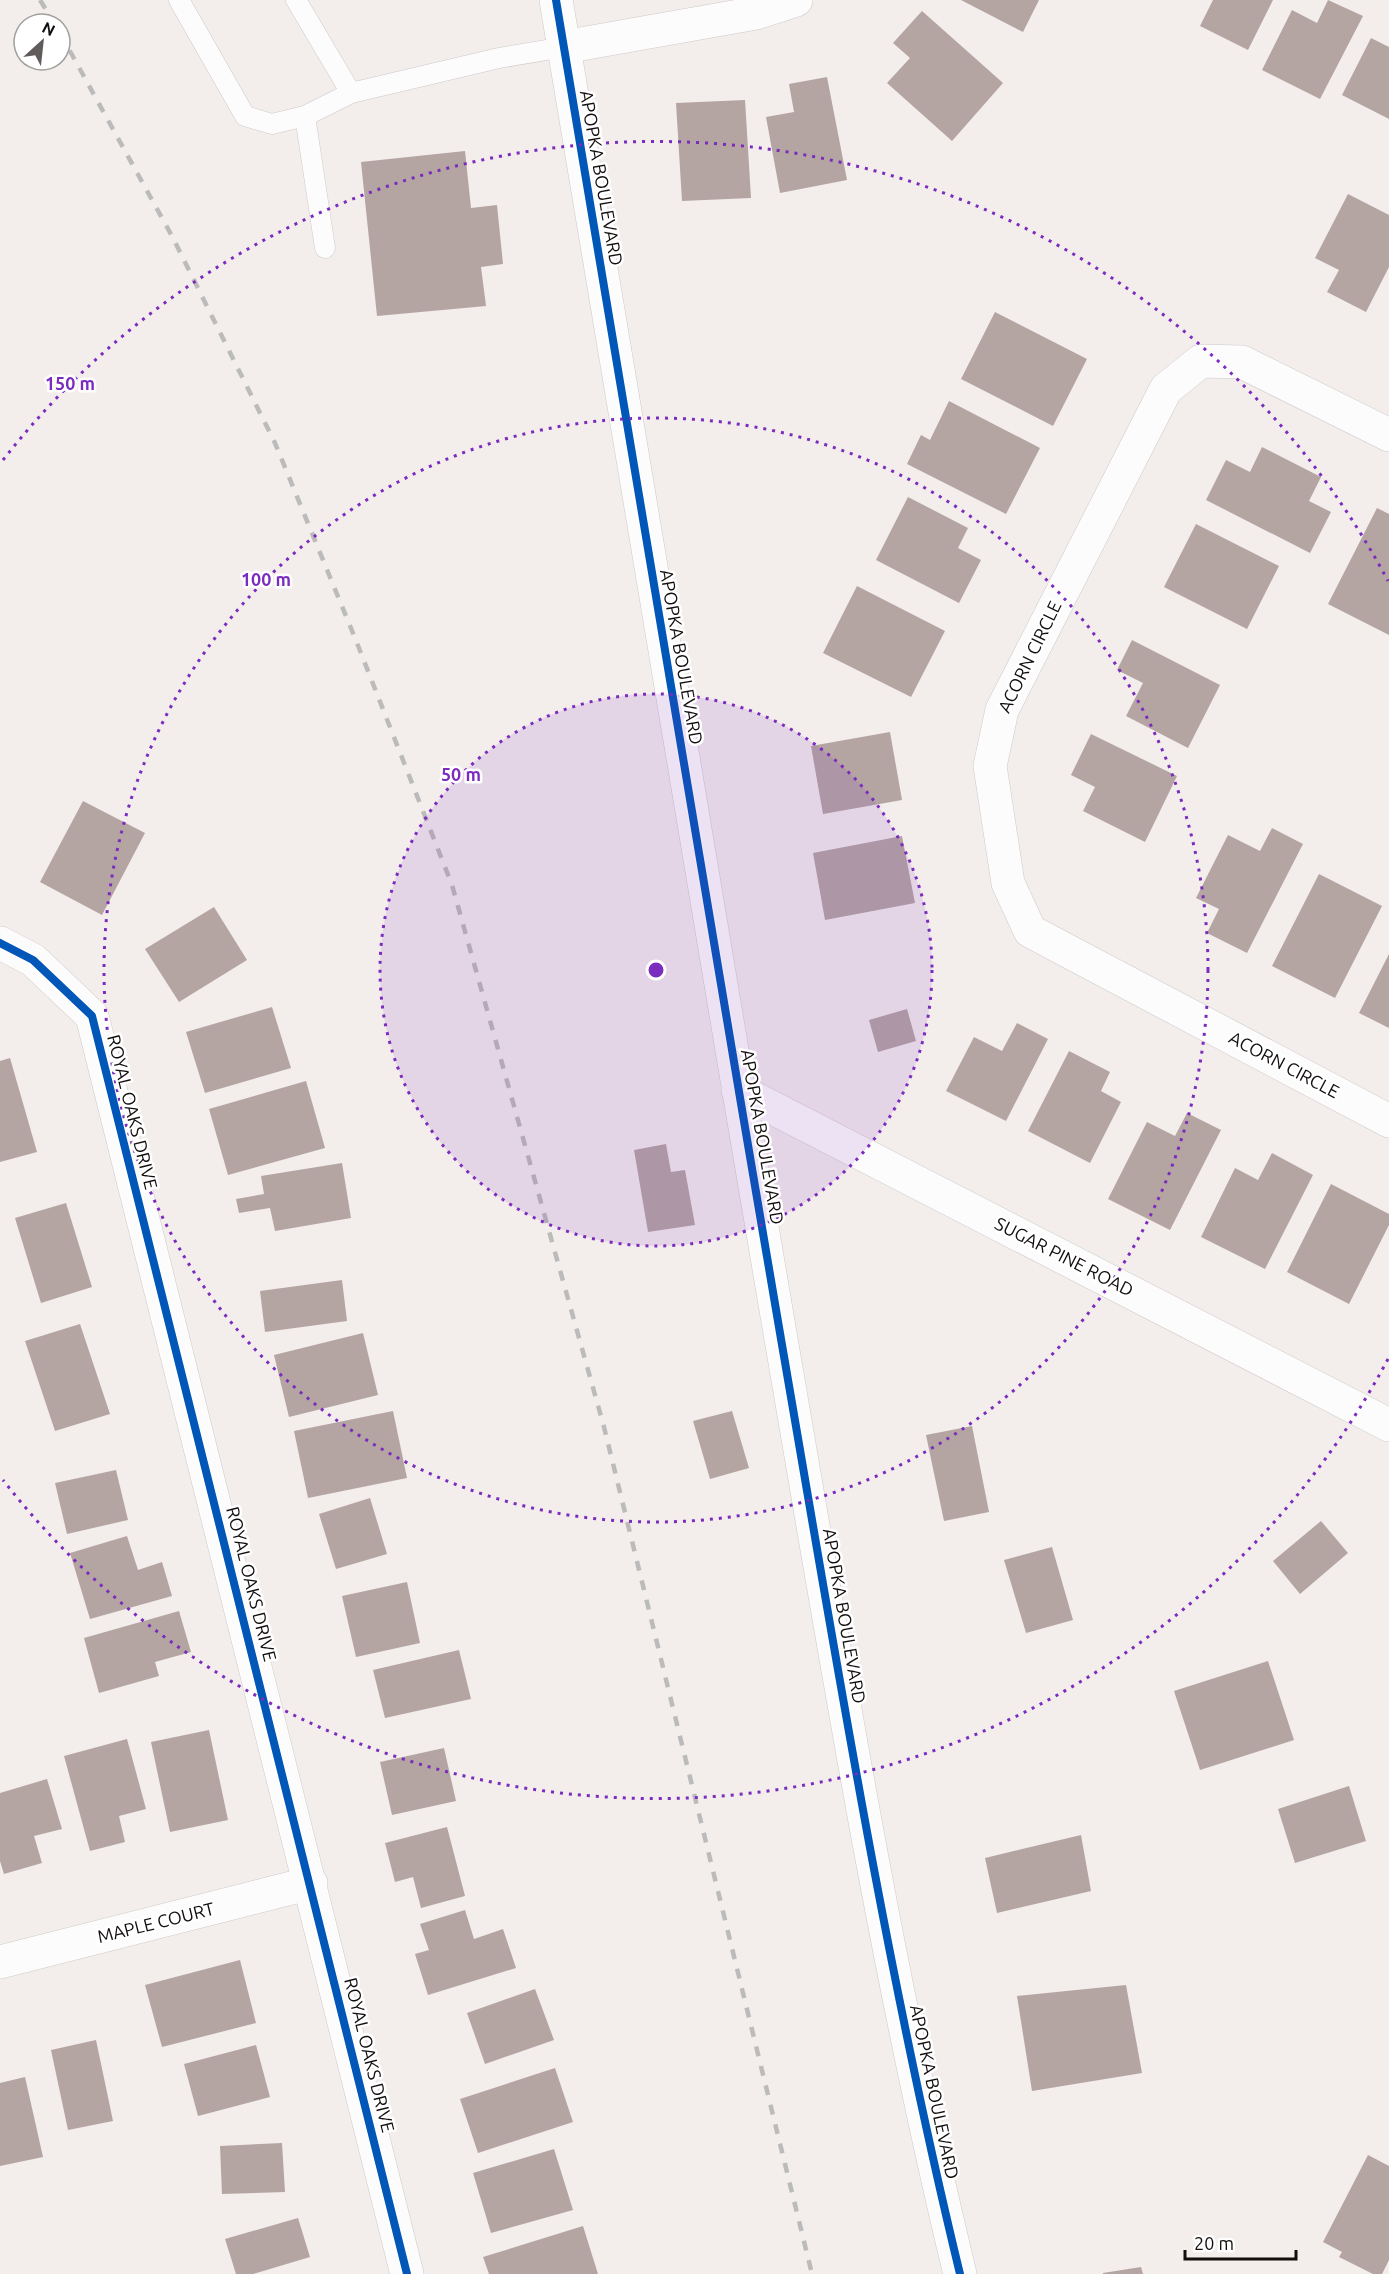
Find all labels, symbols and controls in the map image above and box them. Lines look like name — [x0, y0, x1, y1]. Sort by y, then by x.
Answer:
north arrow — [12, 12, 72, 72]
text: N — [39, 18, 58, 39]
street label: APOPKA BOULEVARD — [577, 89, 627, 267]
text: 150 m — [45, 373, 95, 393]
street label: APOPKA BOULEVARD — [657, 568, 707, 746]
text: 100 m — [241, 569, 291, 589]
street label: ACORN CIRCLE — [993, 598, 1065, 716]
text: 50 m — [441, 764, 481, 784]
centre of rings — [646, 960, 666, 980]
street label: ACORN CIRCLE — [1226, 1027, 1343, 1101]
street label: ROYAL OAKS DRIVE — [104, 1032, 162, 1191]
street label: APOPKA BOULEVARD — [738, 1048, 788, 1226]
street label: SUGAR PINE ROAD — [992, 1213, 1137, 1300]
street label: ROYAL OAKS DRIVE — [223, 1504, 281, 1663]
street label: APOPKA BOULEVARD — [820, 1527, 870, 1705]
street label: MAPLE COURT — [95, 1898, 216, 1946]
street label: ROYAL OAKS DRIVE — [341, 1975, 399, 2134]
street label: APOPKA BOULEVARD — [907, 2003, 963, 2181]
scale bar — [1185, 2223, 1296, 2261]
text: 20 m — [1194, 2233, 1234, 2253]

